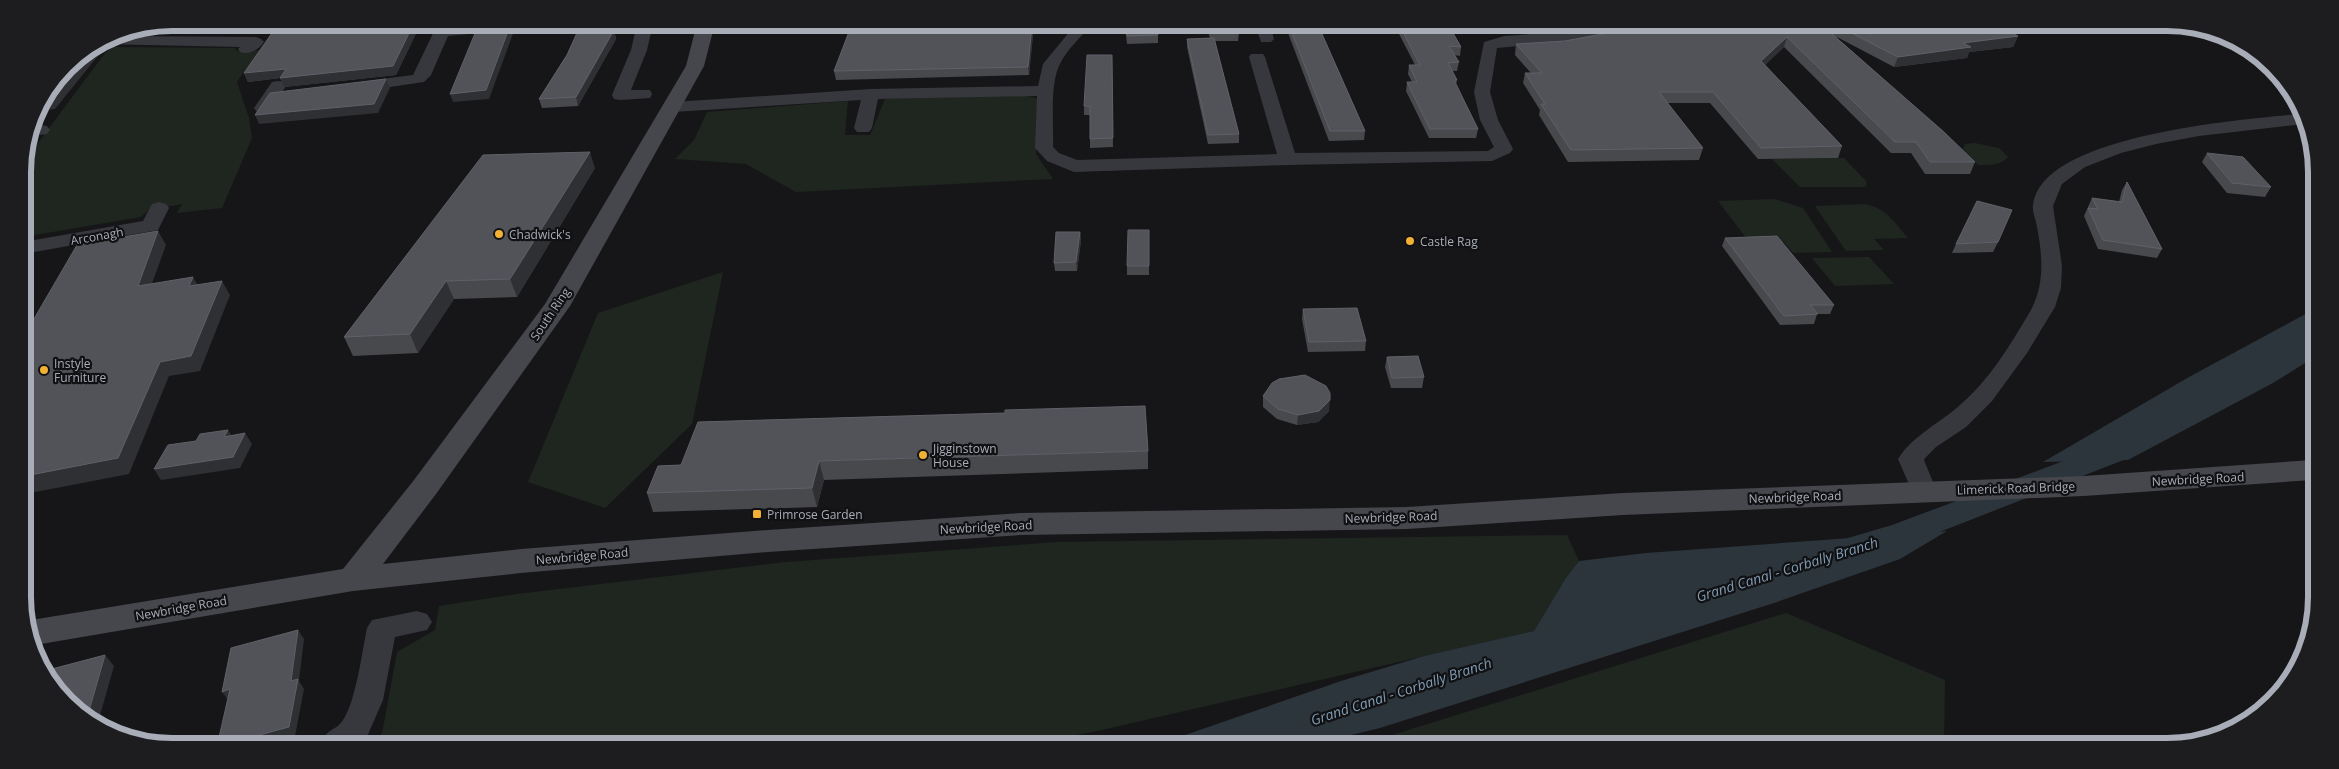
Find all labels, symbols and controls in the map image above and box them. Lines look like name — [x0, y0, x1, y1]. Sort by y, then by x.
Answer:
street label: Arconagh — [69, 223, 125, 249]
place label: Chadwick's — [509, 226, 571, 243]
marker: Chadwick's — [493, 228, 505, 240]
place label: Castle Rag — [1420, 233, 1478, 250]
marker: Castle Rag — [1404, 235, 1416, 247]
street label: South Ring — [526, 284, 574, 344]
place label: Instyle Furniture — [54, 355, 106, 386]
marker: Instyle Furniture — [38, 364, 50, 376]
place label: Jigginstown House — [932, 440, 997, 471]
marker: Jigginstown House — [917, 449, 929, 461]
street label: Newbridge Road — [2151, 468, 2245, 490]
street label: Limerick Road Bridge — [1957, 477, 2076, 499]
street label: Newbridge Road — [1748, 487, 1842, 507]
place label: Primrose Garden — [767, 506, 863, 523]
street label: Newbridge Road — [1344, 507, 1438, 527]
marker: Primrose Garden — [751, 508, 763, 520]
street label: Newbridge Road — [939, 516, 1033, 538]
water label: Grand Canal - Corbally Branch — [1694, 532, 1880, 606]
street label: Newbridge Road — [535, 543, 629, 569]
street label: Newbridge Road — [134, 592, 228, 624]
water label: Grand Canal - Corbally Branch — [1308, 653, 1494, 729]

